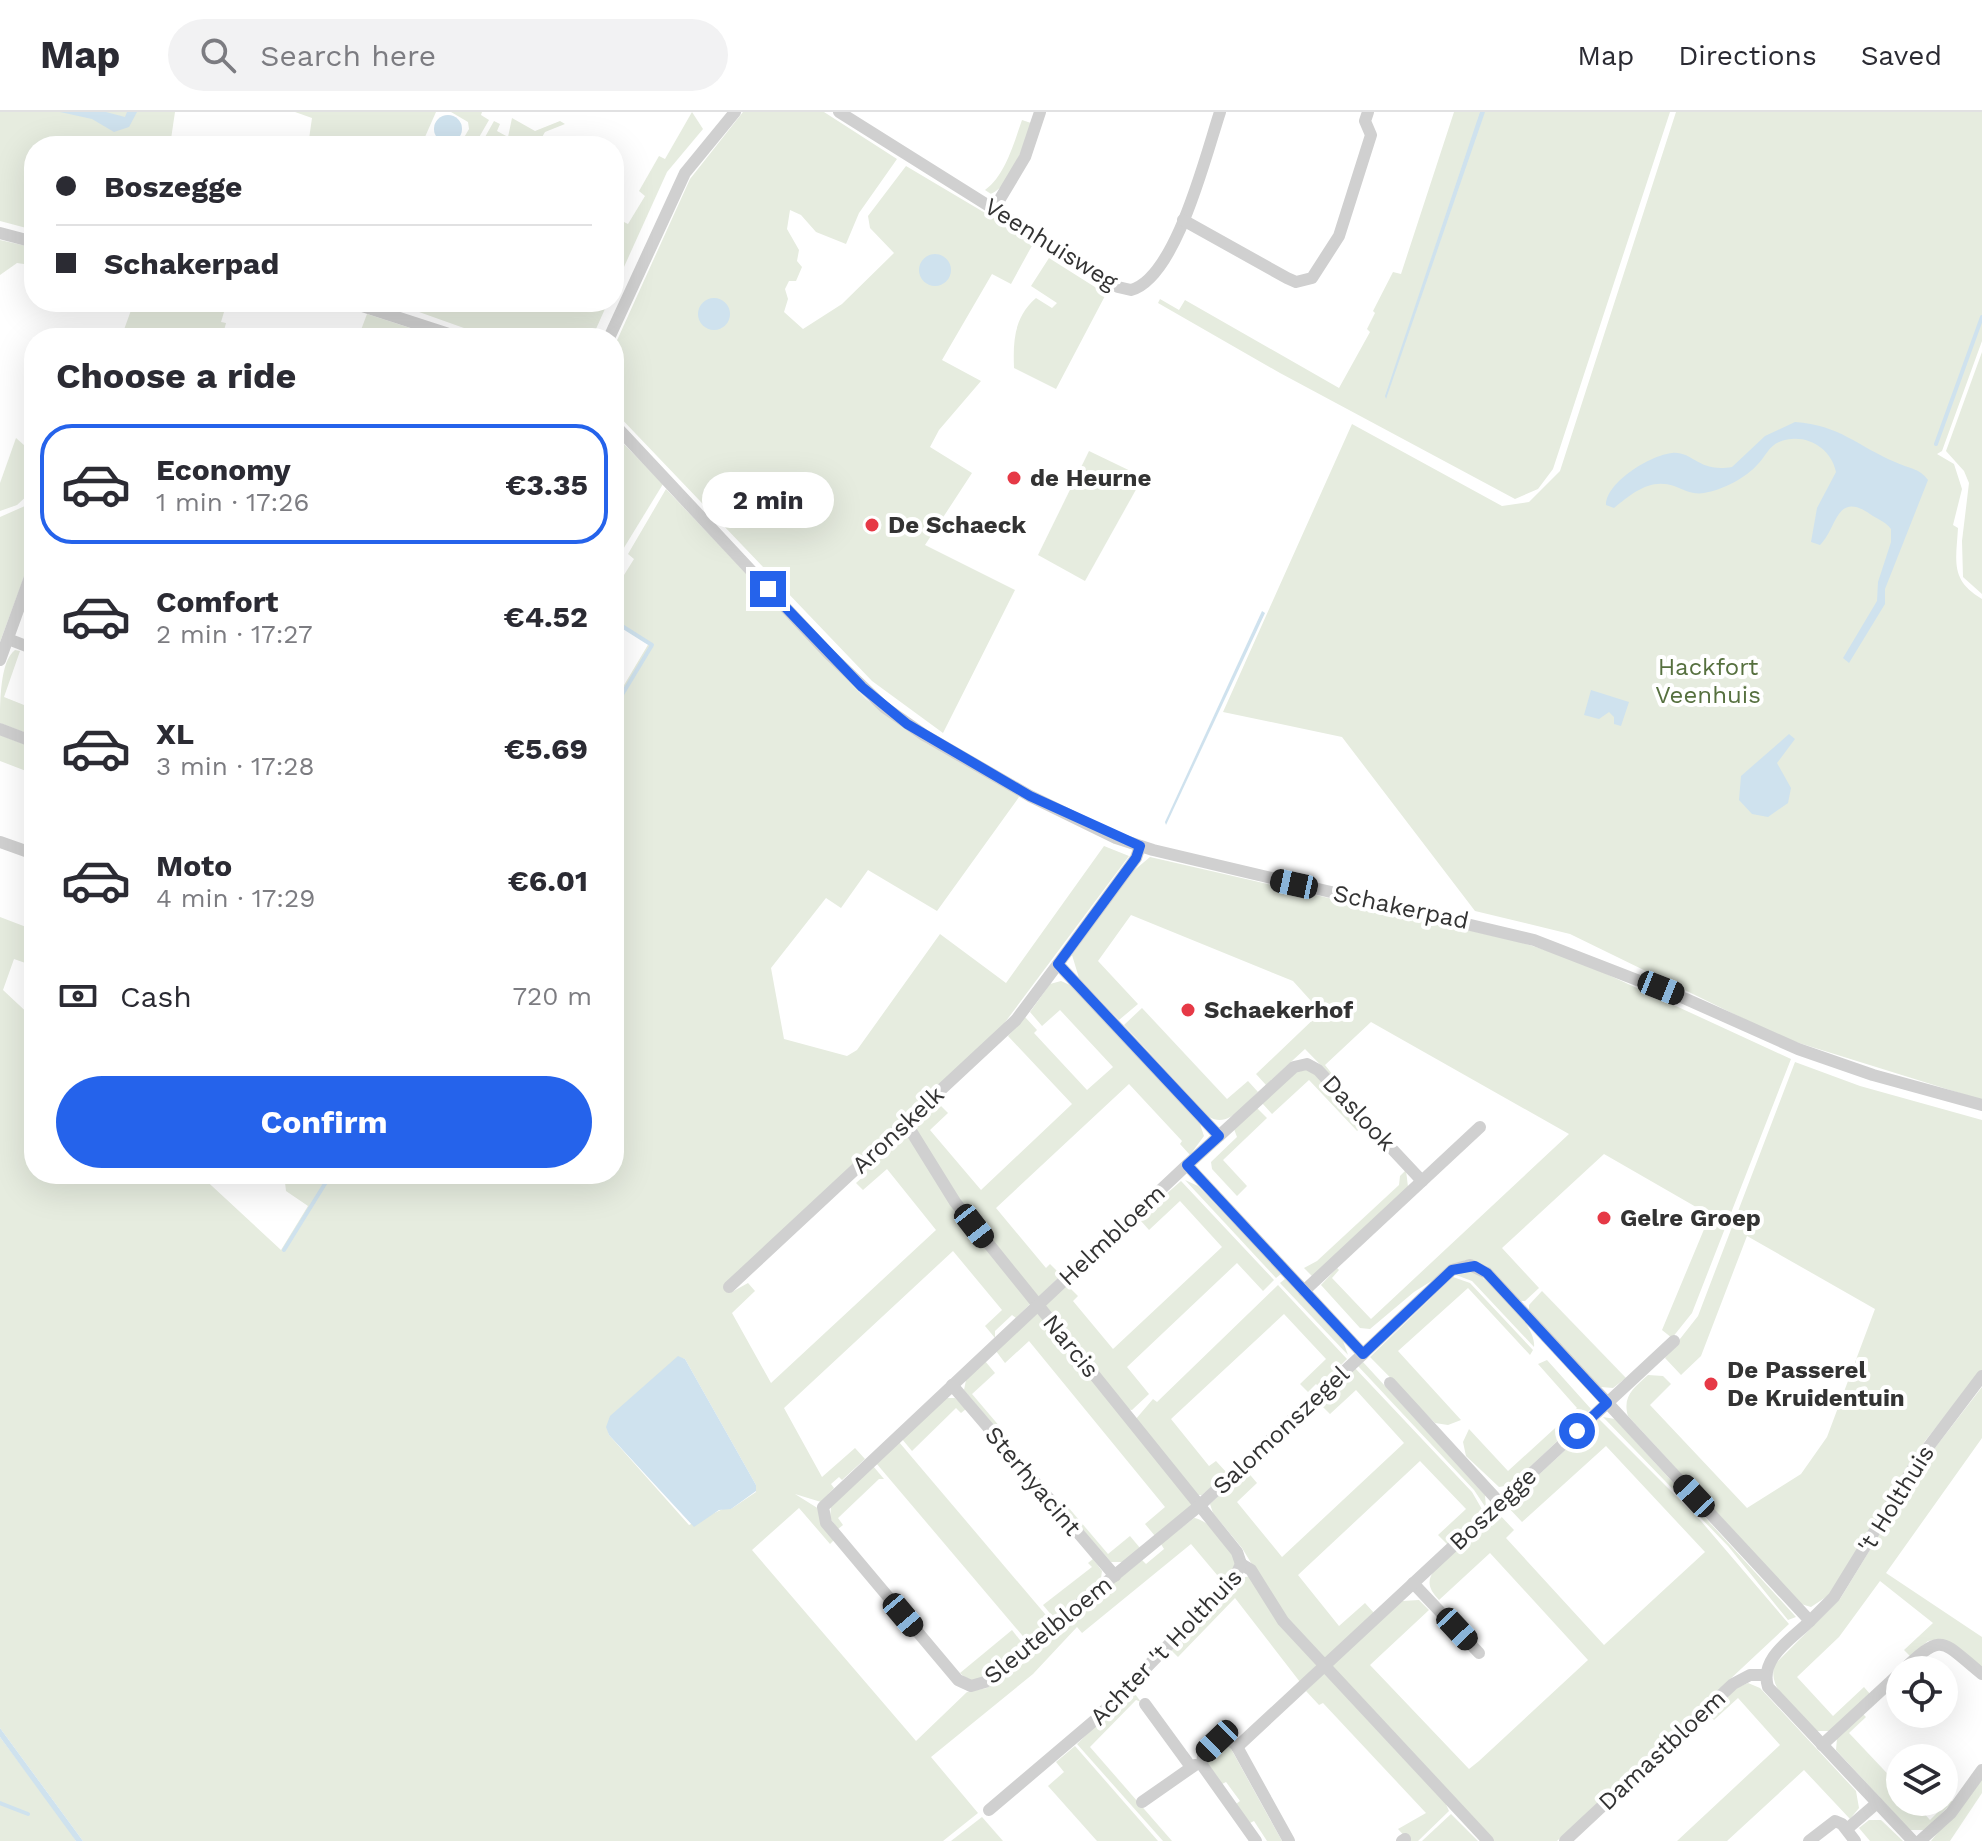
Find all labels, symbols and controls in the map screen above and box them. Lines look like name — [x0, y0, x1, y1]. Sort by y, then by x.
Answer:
search box — [168, 19, 728, 91]
text: Map — [40, 33, 120, 77]
icon: search — [196, 33, 240, 77]
text: Search here — [260, 38, 436, 73]
text: Map — [1577, 39, 1634, 72]
text: Directions — [1678, 39, 1817, 72]
text: Saved — [1861, 39, 1942, 72]
text: Boszegge — [104, 169, 242, 204]
street label: Veenhuisweg — [979, 192, 1123, 296]
text: Schakerpad — [104, 246, 279, 281]
text: Choose a ride — [56, 355, 296, 397]
icon: car — [60, 448, 132, 520]
text: Economy — [156, 452, 291, 487]
place label: de Heurne — [1030, 464, 1151, 492]
text: €3.35 — [505, 467, 588, 502]
marker: de Heurne — [1005, 469, 1023, 487]
callout: 2 min — [702, 473, 834, 529]
text: 2 min — [732, 485, 804, 515]
text: 1 min · 17:26 — [156, 487, 309, 517]
place label: De Schaeck — [888, 511, 1026, 539]
marker: De Schaeck — [863, 516, 881, 534]
route end — [750, 571, 786, 607]
icon: car — [60, 580, 132, 652]
text: Comfort — [156, 584, 278, 619]
text: €4.52 — [504, 599, 588, 634]
text: 2 min · 17:27 — [156, 619, 313, 649]
park label: Hackfort Veenhuis — [1655, 653, 1761, 709]
icon: car — [60, 712, 132, 784]
text: XL — [156, 716, 194, 751]
text: €5.69 — [504, 731, 588, 766]
text: 3 min · 17:28 — [156, 751, 315, 781]
icon: car — [60, 844, 132, 916]
text: Moto — [156, 848, 232, 883]
text: €6.01 — [508, 863, 588, 898]
car — [1268, 867, 1320, 901]
street label: Schakerpad — [1331, 879, 1471, 935]
text: 4 min · 17:29 — [156, 883, 315, 913]
car — [1634, 968, 1688, 1008]
icon: cash — [56, 974, 100, 1018]
text: Cash — [120, 979, 192, 1014]
text: 720 m — [512, 981, 592, 1011]
place label: Schaekerhof — [1204, 996, 1353, 1024]
marker: Schaekerhof — [1179, 1001, 1197, 1019]
street label: Daslook — [1317, 1069, 1401, 1157]
button: Confirm — [56, 1076, 592, 1168]
street label: Aronskelk — [846, 1080, 950, 1180]
street label: Helmbloem — [1053, 1179, 1171, 1291]
car — [950, 1200, 998, 1252]
place label: Gelre Groep — [1620, 1204, 1761, 1232]
marker: Gelre Groep — [1595, 1209, 1613, 1227]
street label: Narcis — [1037, 1309, 1105, 1383]
place label: De Passerel De Kruidentuin — [1727, 1356, 1905, 1412]
street label: Salomonszegel — [1207, 1359, 1355, 1500]
marker: De Passerel De Kruidentuin — [1702, 1375, 1720, 1393]
route start — [1559, 1413, 1595, 1449]
street label: Sterhyacint — [979, 1421, 1087, 1541]
street label: 't Holthuis — [1852, 1440, 1940, 1558]
street label: Boszegge — [1444, 1462, 1542, 1556]
car — [1669, 1470, 1719, 1522]
street label: Achter 't Holthuis — [1084, 1563, 1248, 1731]
street label: Sleutelbloem — [979, 1570, 1117, 1690]
car — [878, 1589, 928, 1641]
car — [1432, 1603, 1482, 1655]
map controls — [1886, 1656, 1958, 1816]
button: locate — [1886, 1656, 1958, 1728]
street label: Damastbloem — [1593, 1684, 1731, 1816]
car — [1191, 1716, 1243, 1766]
button: layers — [1886, 1744, 1958, 1816]

